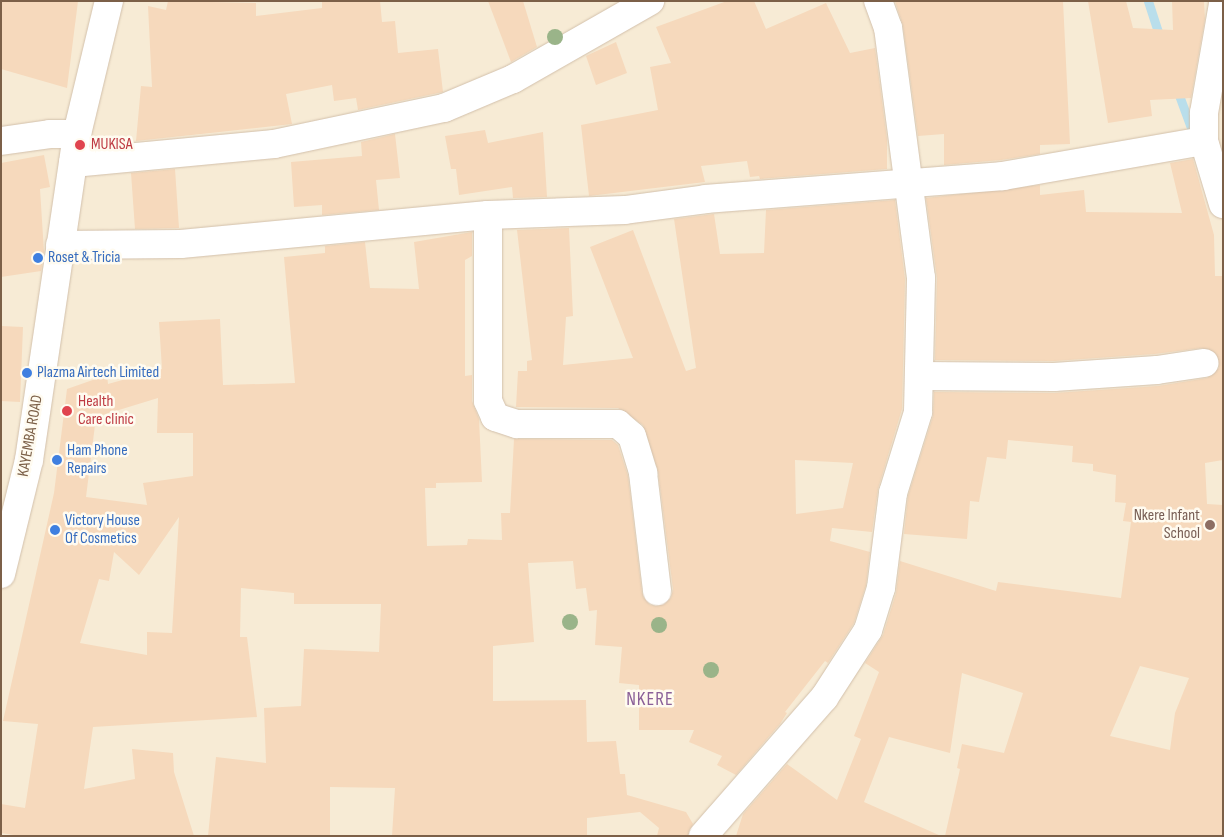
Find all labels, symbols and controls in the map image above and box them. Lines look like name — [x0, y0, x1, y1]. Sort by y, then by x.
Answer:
place label: MUKISA — [91, 135, 133, 155]
marker: MUKISA — [73, 138, 87, 152]
place label: Roset & Tricia — [48, 248, 120, 268]
marker: Roset & Tricia — [32, 252, 44, 264]
place label: Plazma Airtech Limited — [37, 363, 159, 383]
marker: Plazma Airtech Limited — [21, 367, 33, 379]
place label: Health Care clinic — [78, 392, 134, 430]
street label: KAYEMBA ROAD — [14, 394, 48, 478]
marker: Health Care clinic — [60, 404, 74, 418]
place label: Ham Phone Repairs — [67, 441, 128, 479]
marker: Ham Phone Repairs — [51, 454, 63, 466]
place label: Nkere Infant School — [1134, 506, 1200, 544]
place label: Victory House Of Cosmetics — [65, 511, 140, 549]
marker: Nkere Infant School — [1204, 519, 1216, 531]
marker: Victory House Of Cosmetics — [49, 524, 61, 536]
district label: NKERE — [626, 689, 674, 711]

